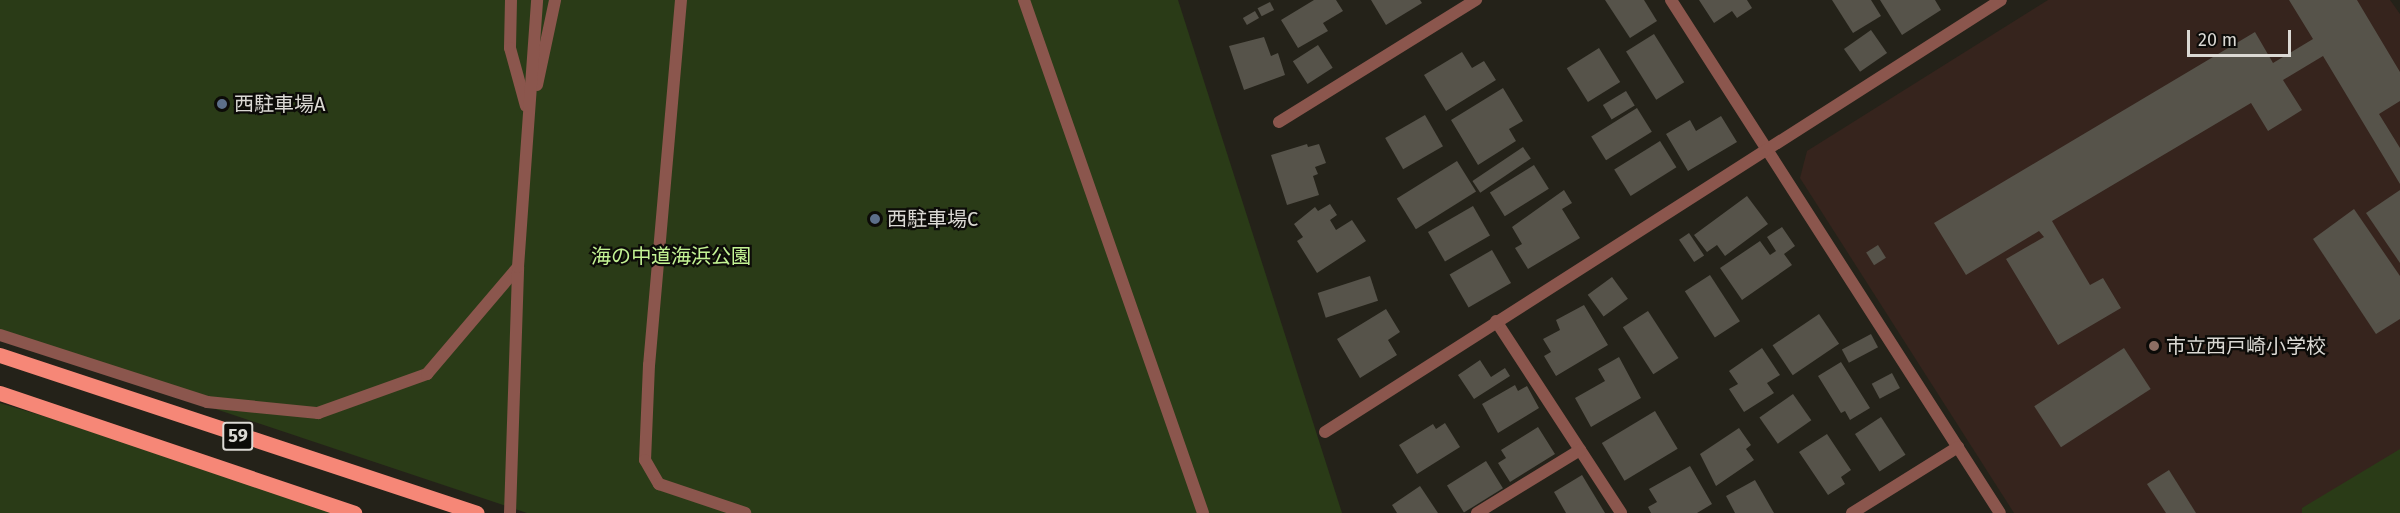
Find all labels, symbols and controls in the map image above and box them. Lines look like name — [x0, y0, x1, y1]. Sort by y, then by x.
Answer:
scale bar — [2190, 18, 2294, 56]
text: 20 m — [2198, 29, 2237, 51]
place label: 西駐車場A — [234, 92, 325, 116]
marker: 西駐車場A — [215, 97, 229, 111]
place label: 西駐車場C — [887, 207, 978, 231]
marker: 西駐車場C — [868, 212, 882, 226]
park label: 海の中道海浜公園 — [591, 244, 751, 268]
place label: 市立西戸崎小学校 — [2166, 334, 2326, 358]
marker: 市立西戸崎小学校 — [2147, 339, 2161, 353]
road number: 59 — [222, 421, 254, 451]

